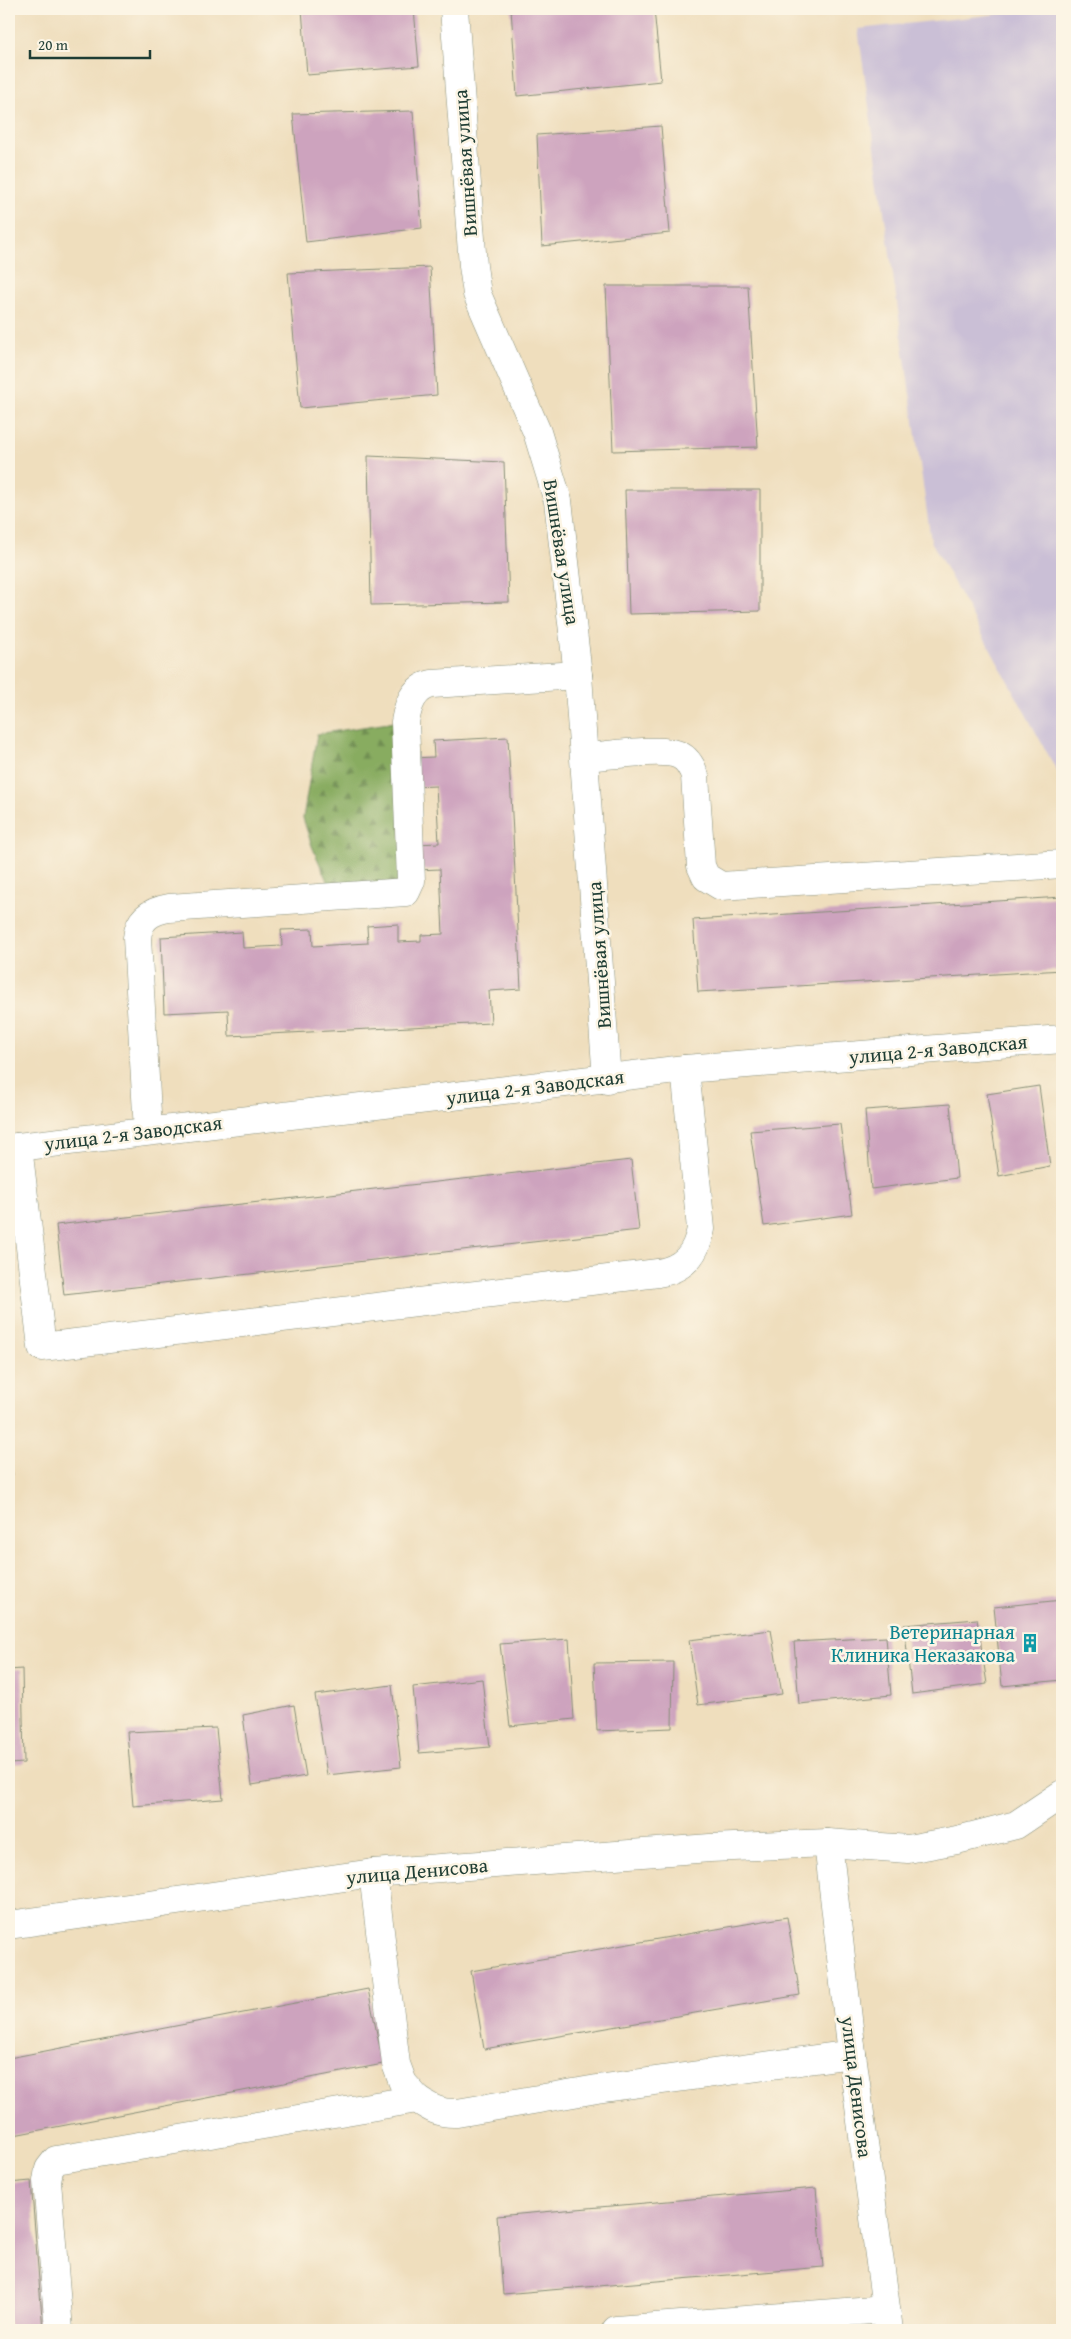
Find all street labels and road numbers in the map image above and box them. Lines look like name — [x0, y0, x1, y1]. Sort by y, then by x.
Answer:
street label: Вишнёвая улица — [445, 88, 484, 237]
street label: Вишнёвая улица — [537, 477, 588, 627]
street label: Вишнёвая улица — [579, 880, 618, 1029]
street label: улица 2-я Заводская — [846, 1026, 1028, 1071]
street label: улица 2-я Заводская — [443, 1061, 626, 1112]
street label: улица 2-я Заводская — [41, 1107, 224, 1158]
street label: улица Денисова — [344, 1850, 490, 1891]
street label: улица Денисова — [834, 2014, 881, 2160]

